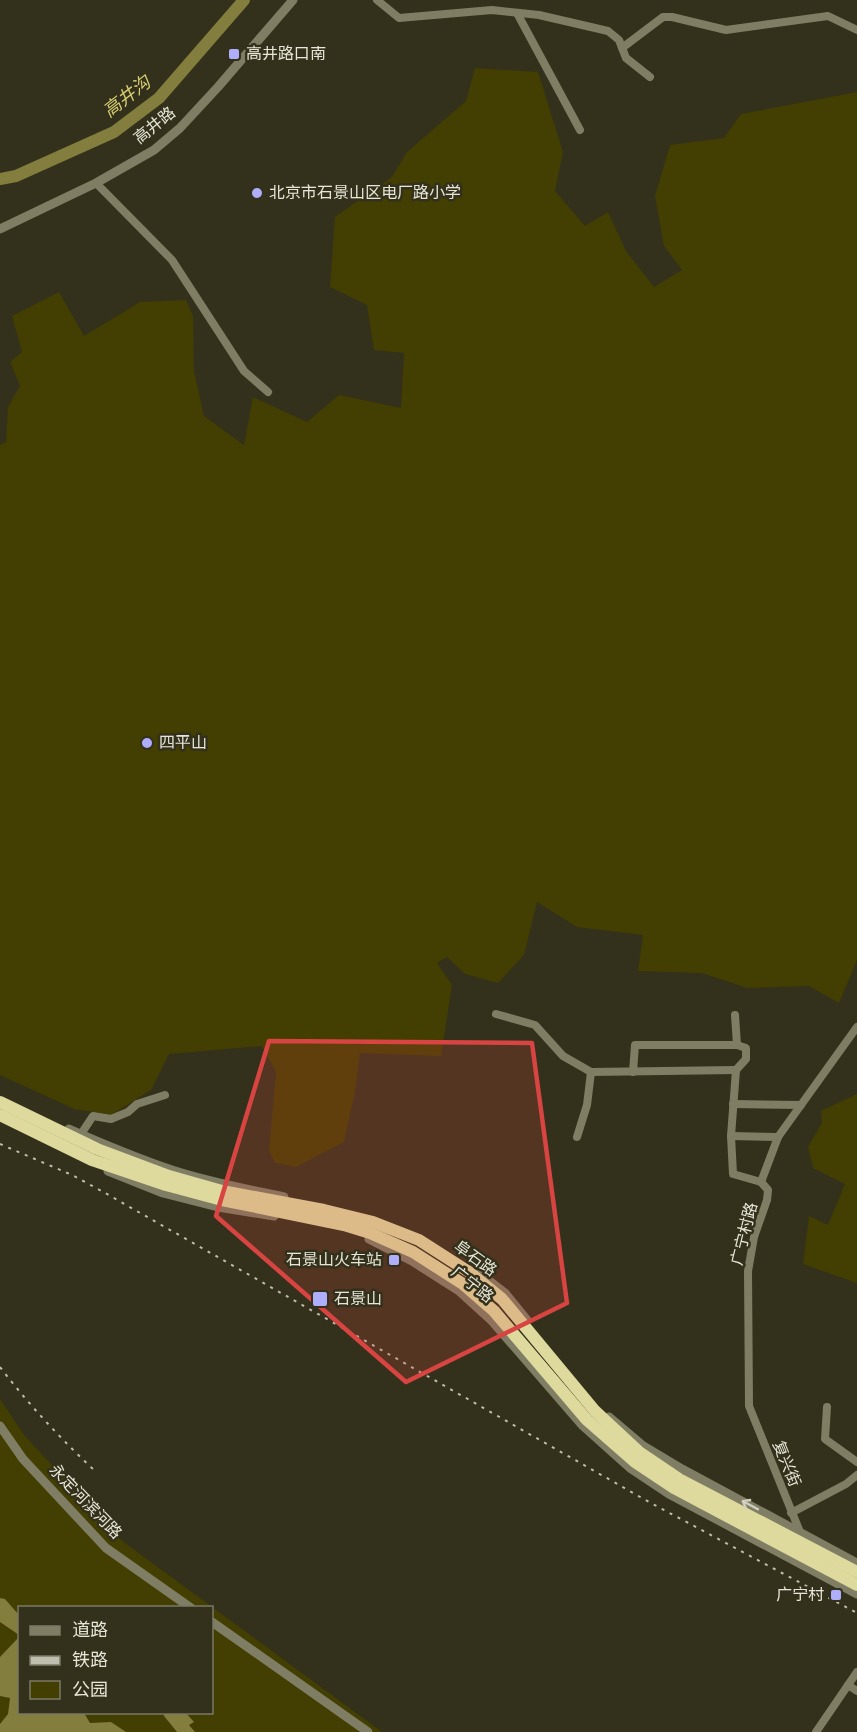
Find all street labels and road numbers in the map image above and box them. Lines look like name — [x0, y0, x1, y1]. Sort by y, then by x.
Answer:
street label: 高井路 — [130, 104, 180, 148]
street label: 广宁村路 — [728, 1201, 762, 1267]
street label: 阜石路 — [450, 1237, 500, 1281]
street label: 广宁路 — [447, 1263, 497, 1307]
street label: 复兴街 — [768, 1438, 804, 1490]
street label: 永定河滨河路 — [45, 1461, 125, 1543]

